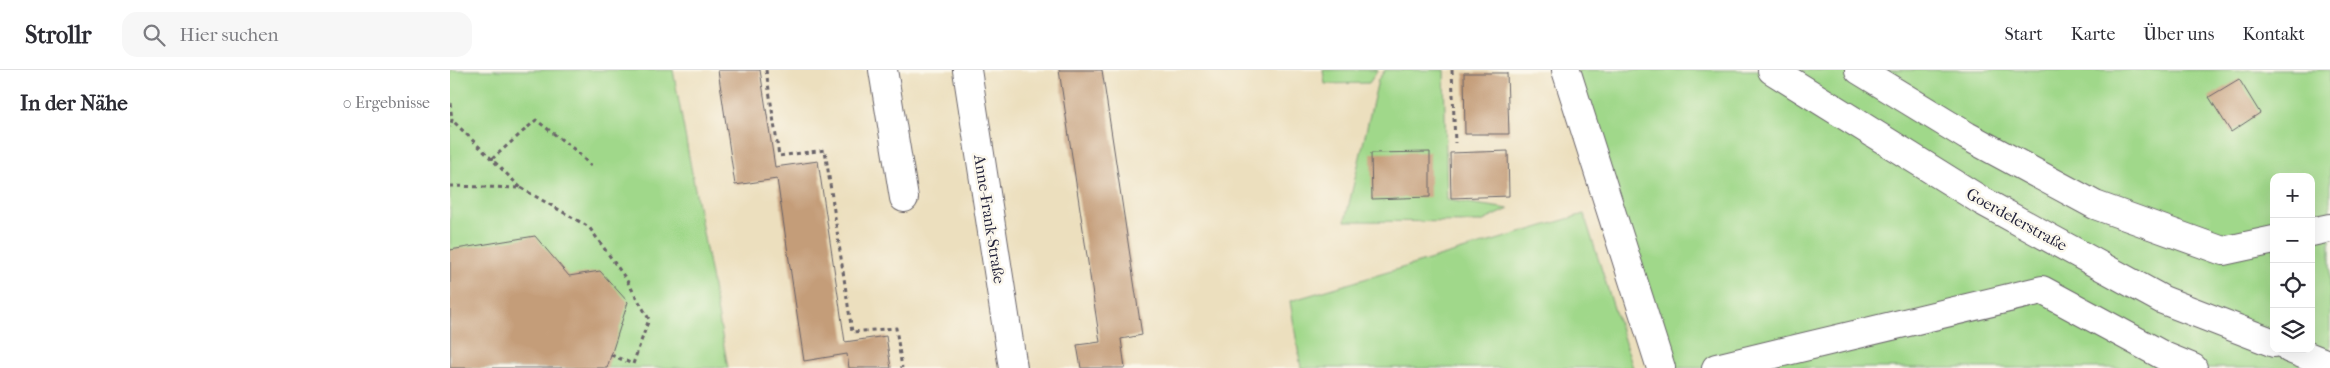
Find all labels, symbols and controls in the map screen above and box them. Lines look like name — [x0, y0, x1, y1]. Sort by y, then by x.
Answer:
search box — [122, 12, 472, 57]
text: Strollr — [25, 21, 92, 49]
icon: search — [140, 21, 168, 49]
text: Hier suchen — [180, 24, 279, 46]
text: Start — [2004, 24, 2043, 45]
text: Karte — [2071, 24, 2115, 45]
text: Über uns — [2143, 24, 2214, 45]
text: Kontakt — [2242, 24, 2305, 45]
text: In der Nähe — [20, 91, 128, 115]
text: 0 Ergebnisse — [343, 93, 430, 112]
street label: Anne-Frank-Straße — [970, 152, 1009, 285]
map controls — [2270, 173, 2315, 353]
button: + — [2270, 173, 2315, 218]
street label: Goerdelerstraße — [1963, 184, 2070, 255]
button: − — [2270, 218, 2315, 263]
button: locate — [2270, 263, 2315, 308]
button: layers — [2270, 308, 2315, 353]

